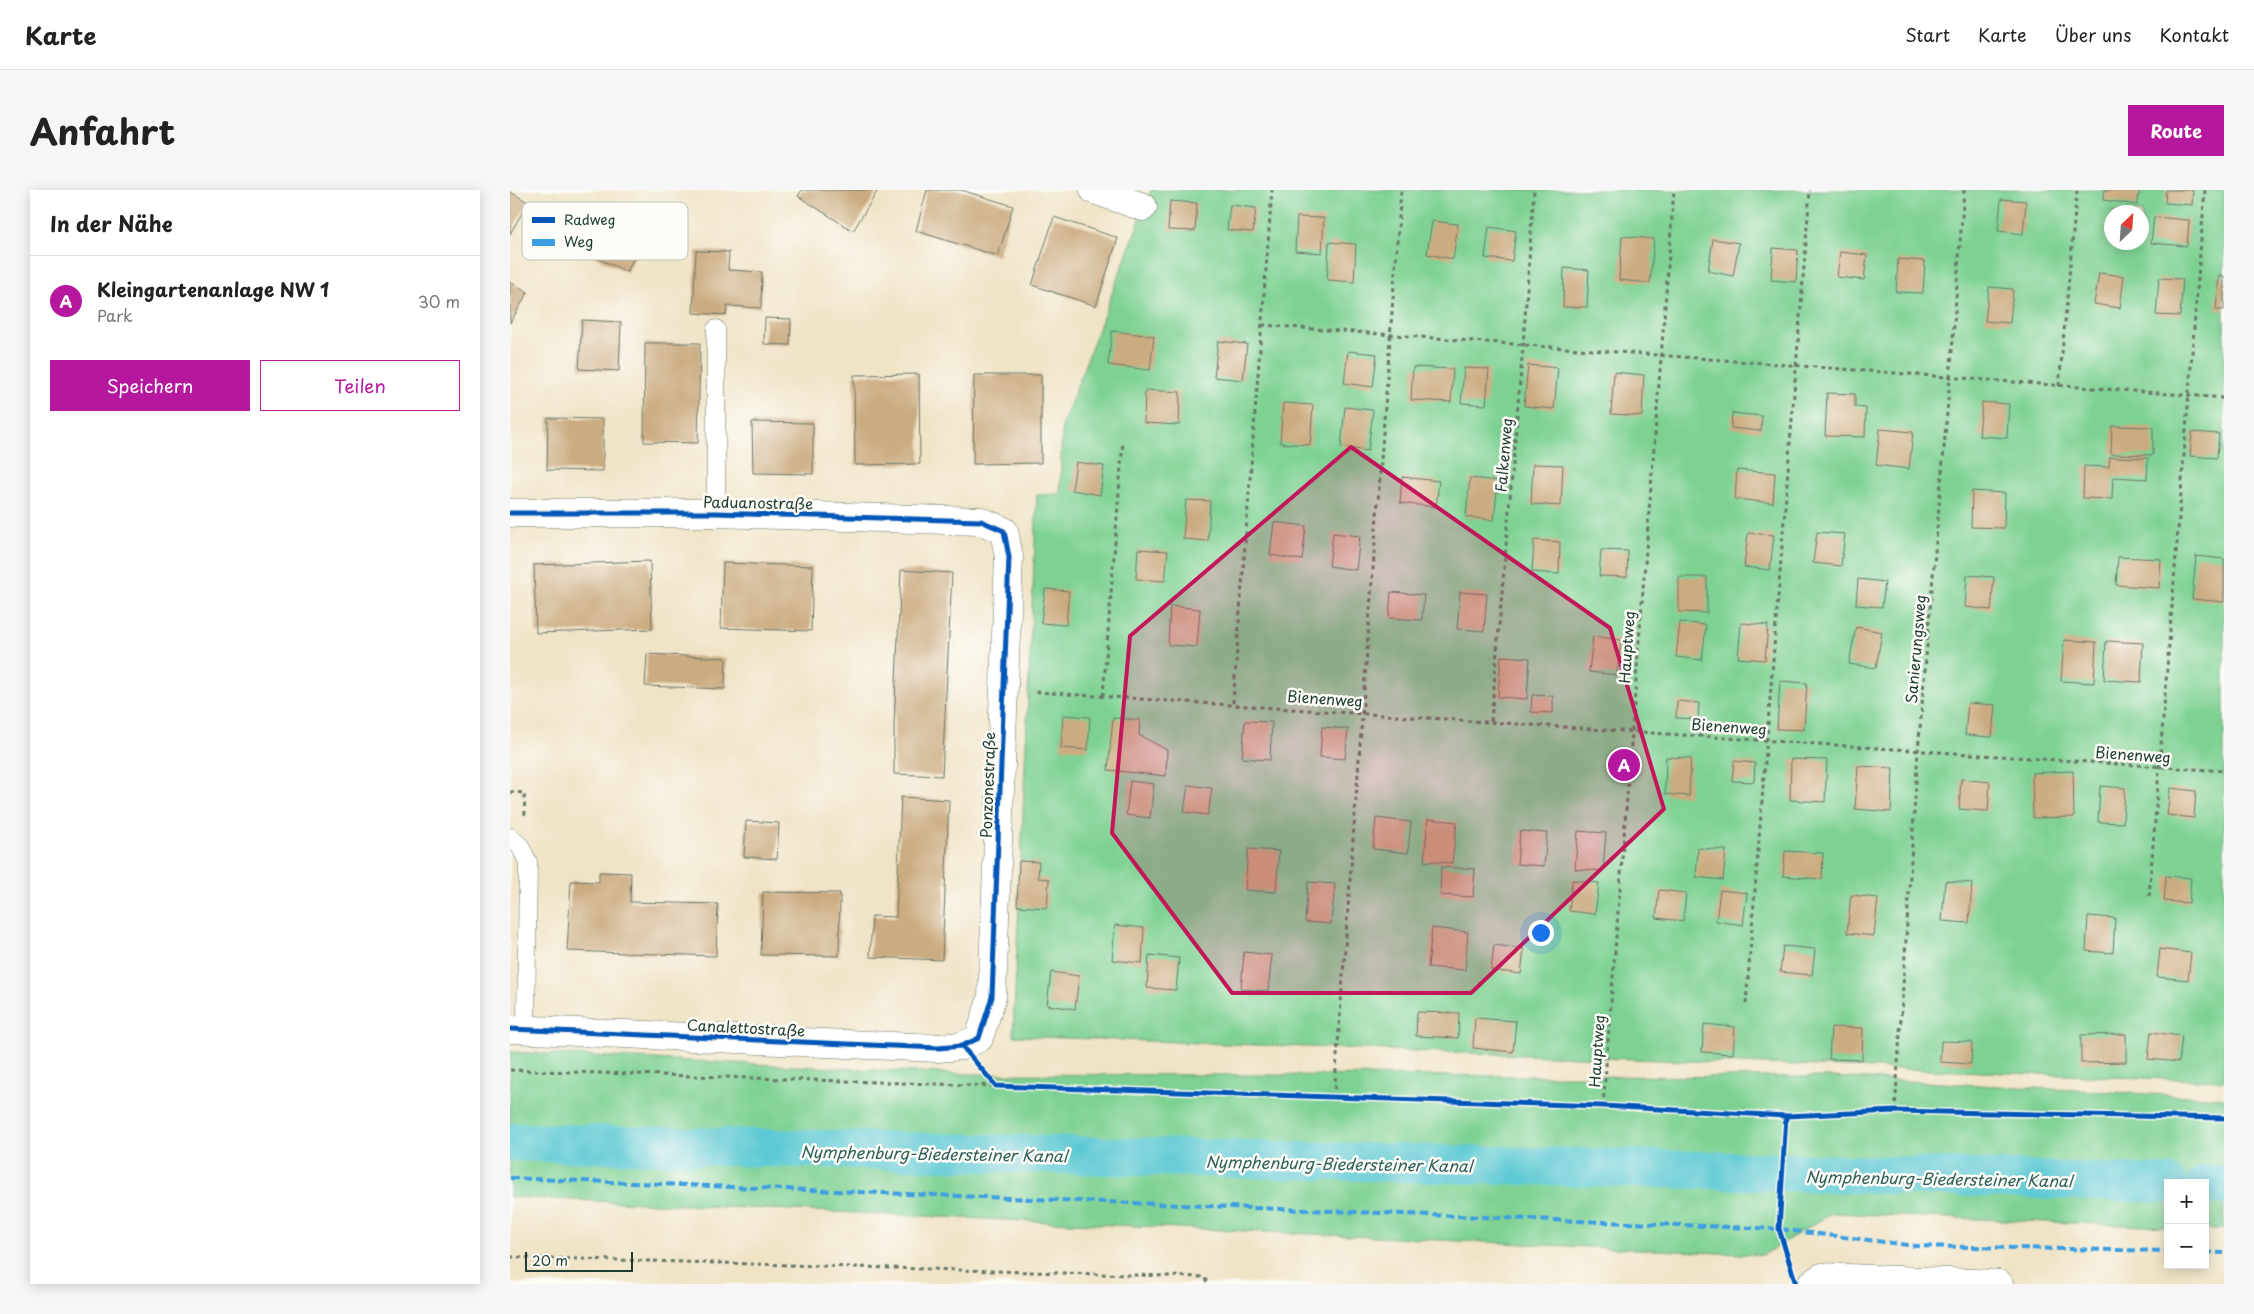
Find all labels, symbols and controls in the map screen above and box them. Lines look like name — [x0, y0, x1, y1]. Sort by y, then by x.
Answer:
text: Karte — [25, 17, 97, 53]
text: Start — [1905, 21, 1950, 48]
text: Karte — [1978, 21, 2027, 48]
text: Über uns — [2055, 21, 2131, 48]
text: Kontakt — [2159, 21, 2229, 48]
text: Anfahrt — [30, 104, 175, 157]
button: Route — [2128, 105, 2224, 156]
legend — [522, 202, 688, 260]
north arrow — [2104, 205, 2149, 250]
text: In der Nähe — [50, 207, 172, 239]
text: Radweg — [564, 209, 616, 230]
text: Weg — [564, 231, 593, 252]
text: Kleingartenanlage NW 1 — [97, 275, 329, 303]
text: A — [60, 289, 72, 313]
text: 30 m — [418, 289, 460, 313]
text: Park — [97, 303, 133, 327]
button: Speichern — [50, 360, 250, 411]
button: Teilen — [260, 360, 460, 411]
street label: Falkenweg — [1488, 417, 1518, 493]
street label: Paduanostraße — [703, 490, 813, 514]
street label: Sanierungsweg — [1899, 594, 1931, 704]
street label: Hauptweg — [1612, 610, 1640, 684]
street label: Bienenweg — [1286, 684, 1364, 712]
street label: Bienenweg — [1690, 712, 1768, 740]
street label: Ponzonestraße — [974, 731, 1000, 839]
street label: Bienenweg — [2094, 740, 2172, 768]
pin: A — [1608, 746, 1640, 784]
your location — [1528, 920, 1554, 946]
street label: Canalettostraße — [686, 1012, 806, 1042]
street label: Hauptweg — [1582, 1014, 1610, 1088]
water label: Nymphenburg-Biedersteiner Kanal — [800, 1139, 1070, 1167]
water label: Nymphenburg-Biedersteiner Kanal — [1205, 1149, 1475, 1177]
water label: Nymphenburg-Biedersteiner Kanal — [1805, 1164, 2075, 1192]
map controls — [2164, 1179, 2209, 1269]
button: + — [2164, 1179, 2209, 1224]
button: − — [2164, 1224, 2209, 1269]
scale bar — [525, 1249, 632, 1272]
text: 20 m — [532, 1250, 568, 1271]

